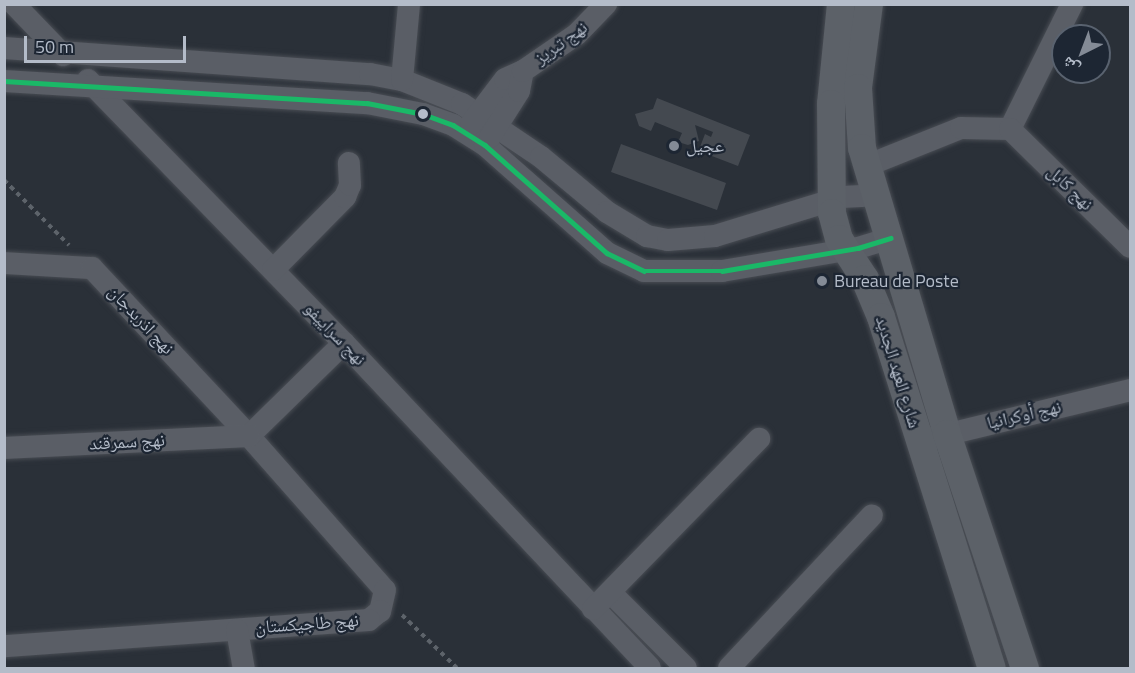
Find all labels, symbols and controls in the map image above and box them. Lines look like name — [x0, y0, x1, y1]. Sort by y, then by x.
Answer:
street label: نهج تبريز — [530, 17, 592, 69]
scale bar — [27, 24, 189, 62]
north arrow — [1051, 24, 1111, 84]
text: 50 m — [35, 33, 74, 60]
text: ش — [1056, 51, 1085, 80]
unlabelled marker — [417, 108, 429, 120]
place label: عجيل — [686, 135, 724, 157]
marker: عجيل — [667, 139, 681, 153]
street label: نهج كابل — [1043, 161, 1097, 215]
place label: Bureau de Poste — [834, 270, 959, 292]
marker: Bureau de Poste — [815, 274, 829, 288]
street label: نهج اذربدجان — [104, 281, 178, 359]
street label: نهج سراييفو — [300, 298, 370, 370]
street label: شارع العهد الجديد — [871, 313, 925, 431]
street label: نهج أوكرانيا — [985, 396, 1063, 434]
street label: نهج سمرقند — [89, 429, 165, 455]
street label: نهج طاجيكستان — [254, 610, 360, 638]

